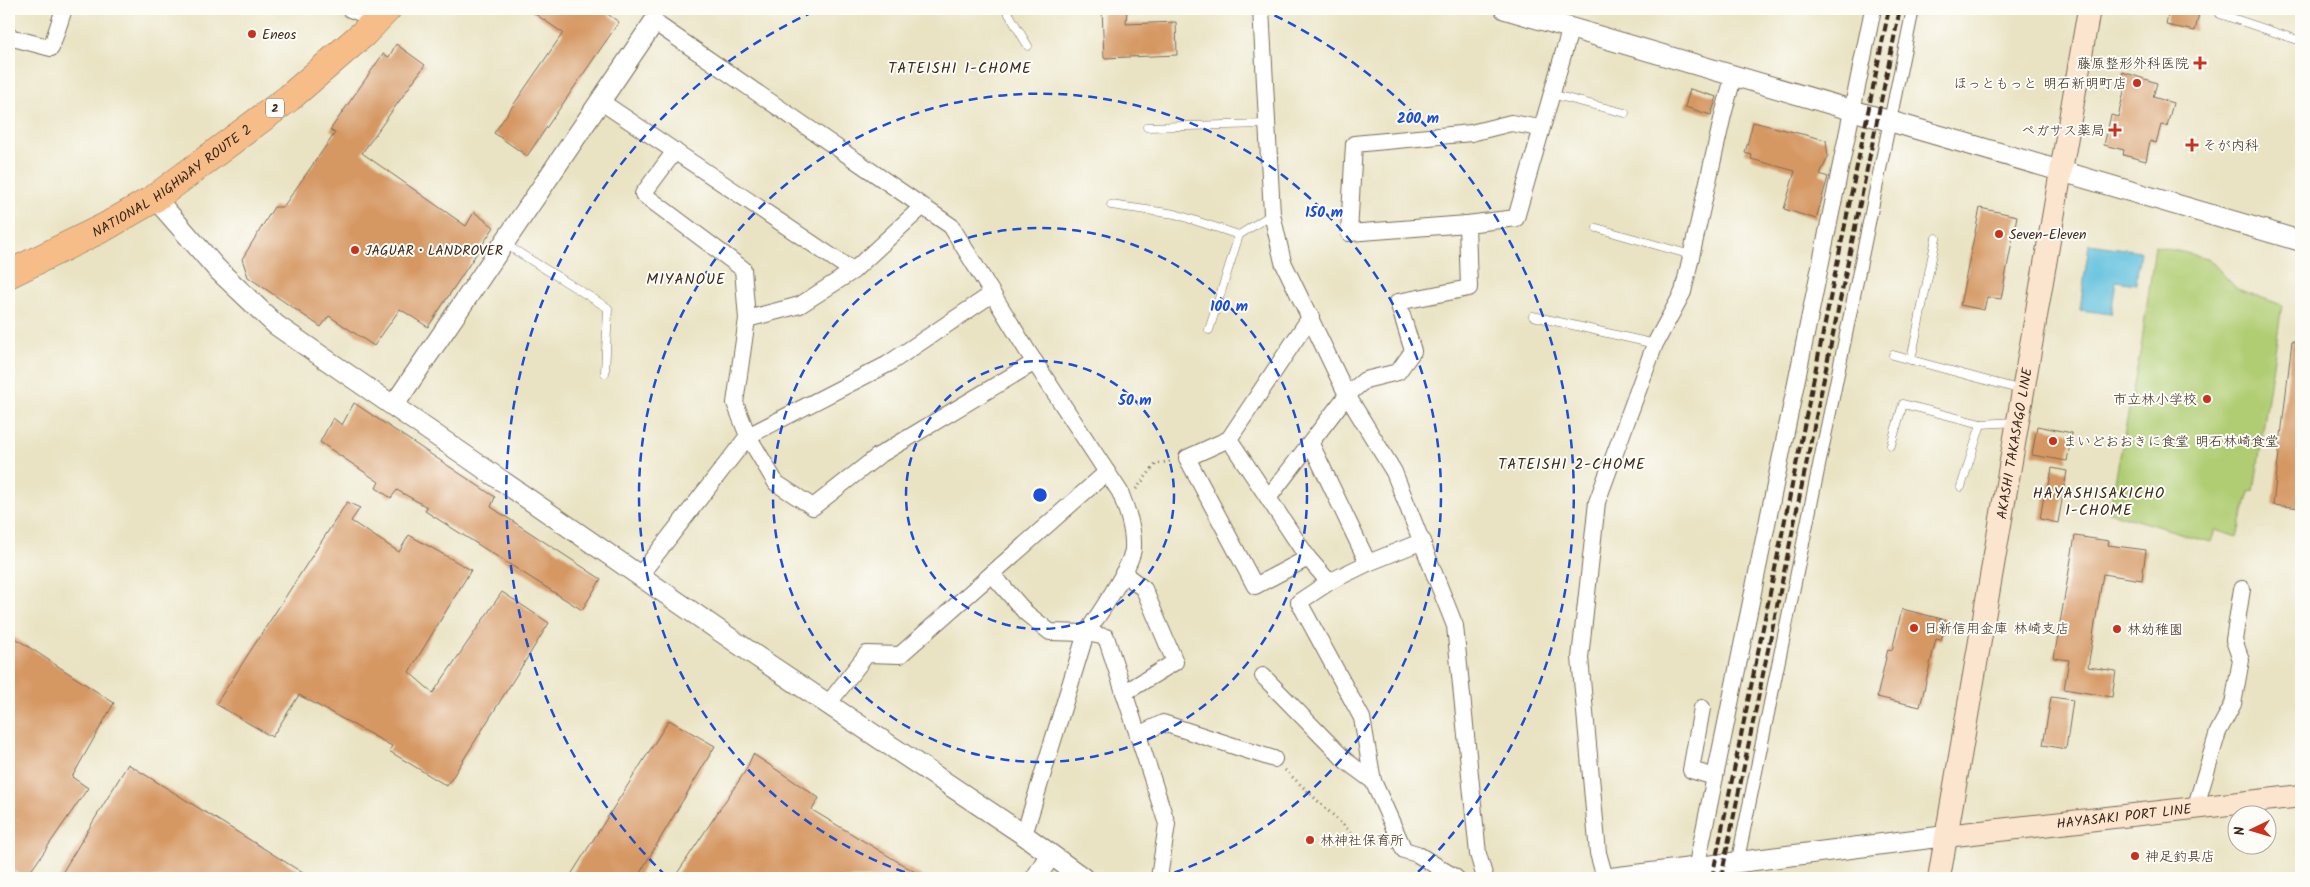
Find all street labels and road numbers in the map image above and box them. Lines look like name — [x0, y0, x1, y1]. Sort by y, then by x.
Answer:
road number: 2 — [266, 99, 284, 118]
street label: NATIONAL HIGHWAY ROUTE 2 — [88, 119, 257, 244]
street label: AKASHI TAKASAGO LINE — [1991, 365, 2039, 521]
street label: HAYASAKI PORT LINE — [2055, 798, 2194, 835]

